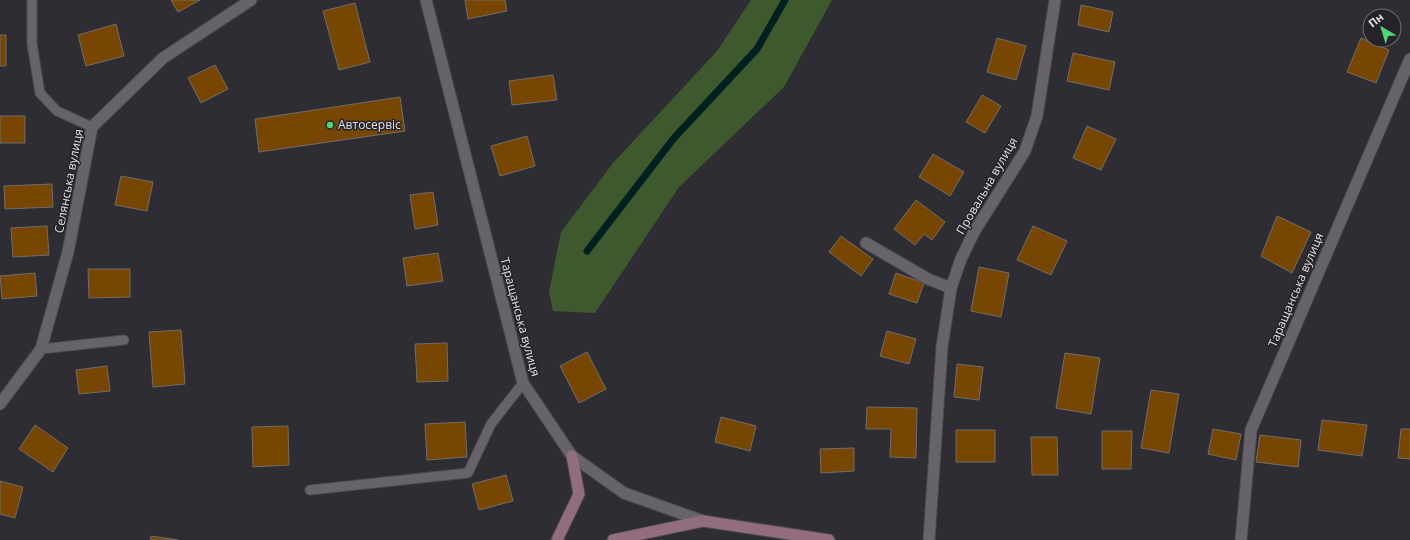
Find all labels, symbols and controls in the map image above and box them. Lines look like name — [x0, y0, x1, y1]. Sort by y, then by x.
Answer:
north arrow — [1362, 8, 1402, 48]
text: Пн — [1365, 9, 1386, 30]
place label: Автосервіс — [338, 116, 401, 133]
marker: Автосервіс — [325, 120, 335, 130]
street label: Селянська вулиця — [50, 127, 87, 234]
street label: Провальна вулиця — [952, 134, 1021, 238]
street label: Таращанська вулиця — [1264, 230, 1327, 350]
street label: Таращанська вулиця — [496, 255, 545, 378]

